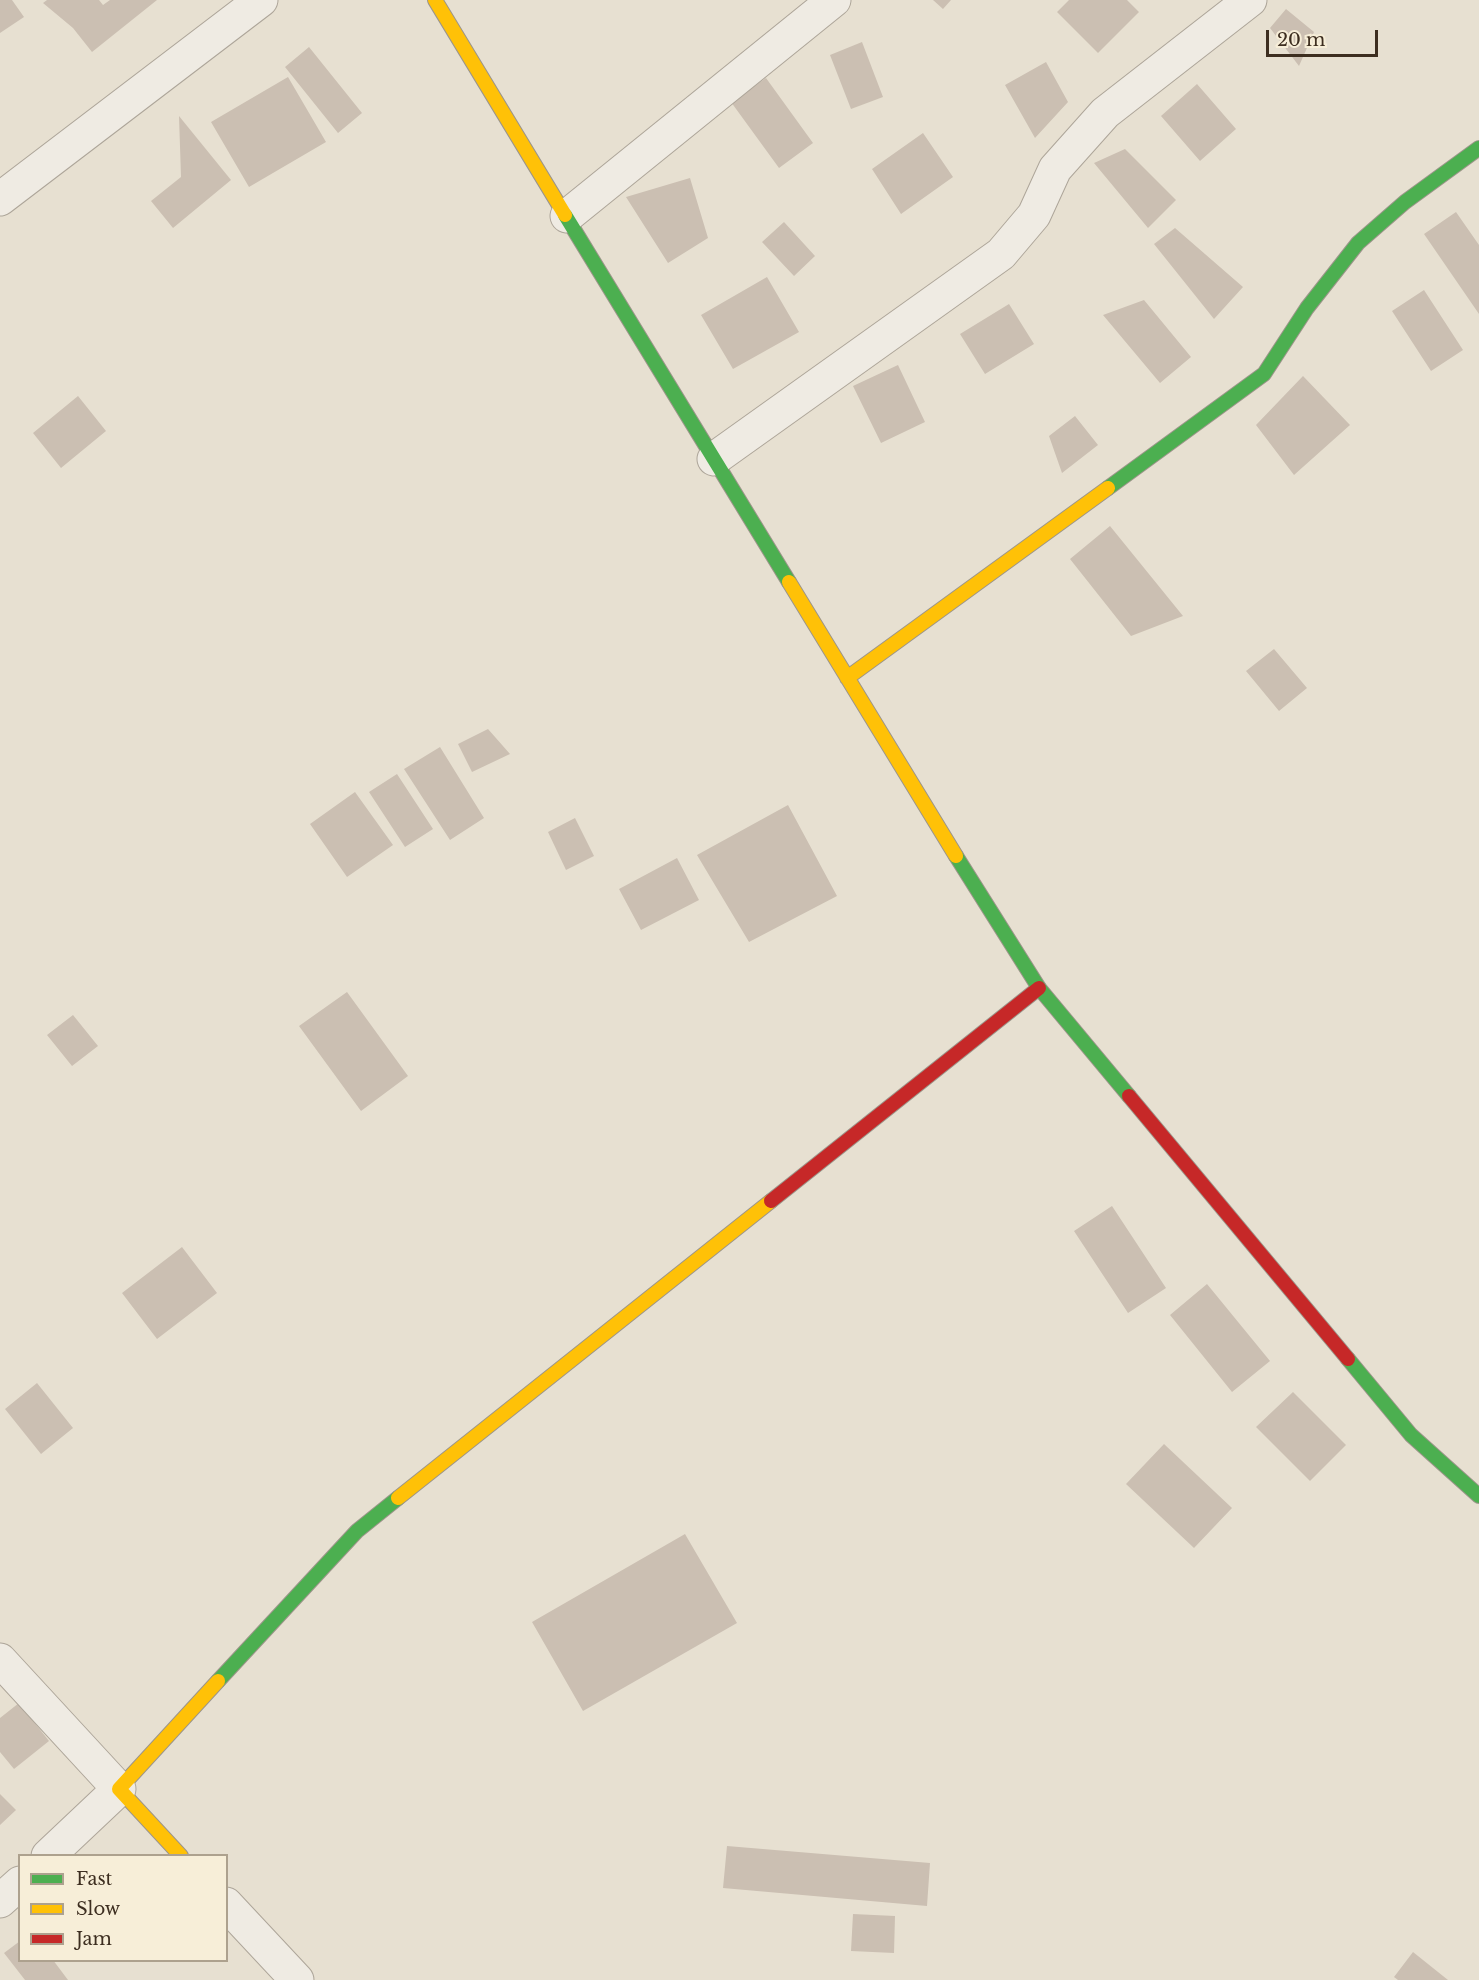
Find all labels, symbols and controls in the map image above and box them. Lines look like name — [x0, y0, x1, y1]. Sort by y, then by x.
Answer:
scale bar — [1269, 18, 1382, 56]
text: 20 m — [1277, 29, 1325, 51]
legend — [18, 1854, 228, 1962]
text: Fast — [76, 1868, 112, 1890]
text: Slow — [76, 1898, 120, 1920]
text: Jam — [76, 1928, 112, 1950]

